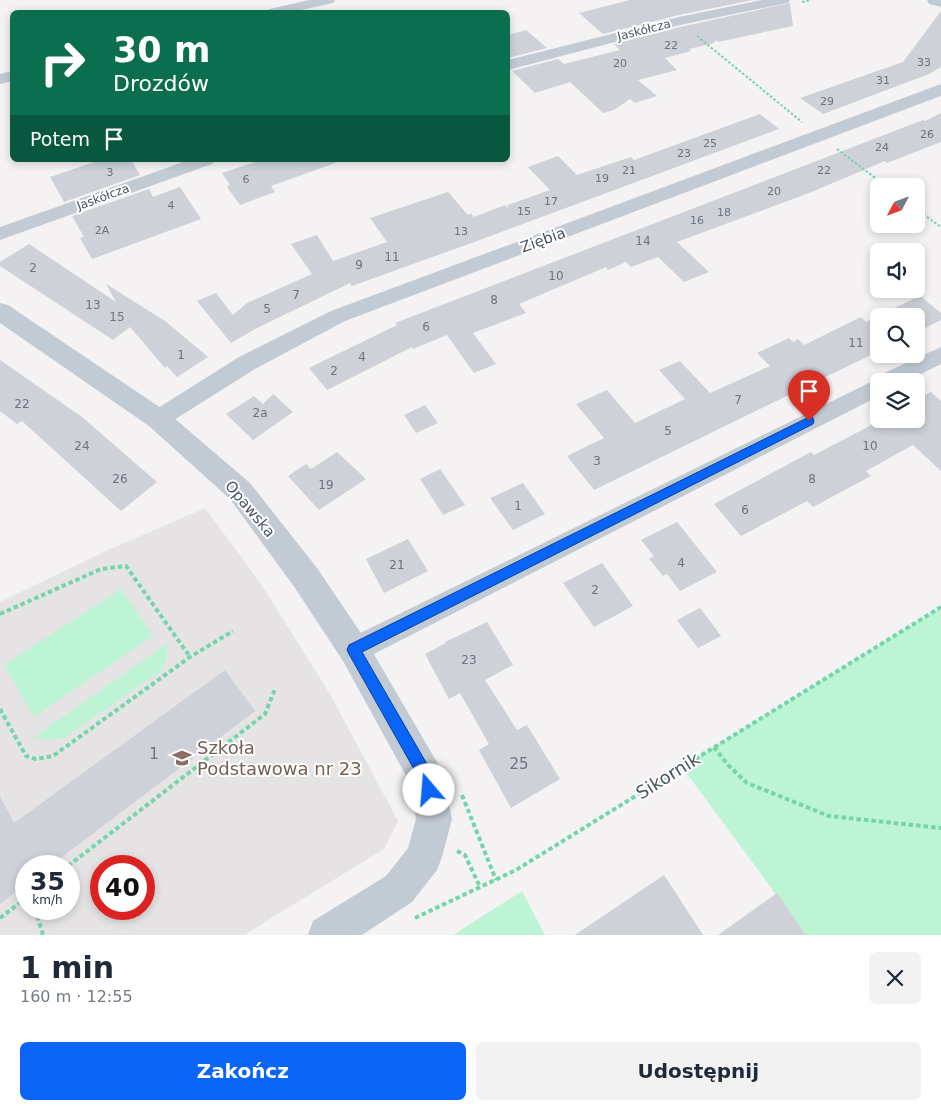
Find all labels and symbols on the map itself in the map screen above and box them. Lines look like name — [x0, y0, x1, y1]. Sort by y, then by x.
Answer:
street label: Jaskółcza — [615, 17, 672, 44]
house number: 22 — [664, 39, 678, 52]
house number: 33 — [917, 56, 931, 69]
house number: 20 — [613, 57, 627, 70]
house number: 31 — [876, 74, 890, 87]
house number: 29 — [820, 95, 834, 108]
house number: 26 — [920, 128, 934, 141]
house number: 25 — [703, 137, 717, 150]
house number: 24 — [875, 141, 889, 154]
house number: 23 — [677, 147, 691, 160]
house number: 21 — [622, 164, 636, 177]
house number: 22 — [817, 164, 831, 177]
house number: 3 — [107, 166, 114, 179]
house number: 19 — [595, 172, 609, 185]
house number: 6 — [243, 173, 250, 186]
north arrow — [870, 178, 925, 232]
street label: Jaskółcza — [74, 181, 131, 213]
house number: 20 — [767, 185, 781, 198]
house number: 17 — [544, 195, 558, 208]
house number: 4 — [168, 199, 175, 212]
house number: 15 — [517, 205, 531, 218]
house number: 18 — [717, 206, 731, 219]
house number: 16 — [690, 214, 704, 227]
house number: 2A — [95, 224, 110, 237]
street label: Ziębia — [518, 224, 568, 256]
house number: 13 — [454, 225, 468, 238]
house number: 14 — [635, 234, 651, 248]
house number: 11 — [384, 250, 400, 264]
house number: 9 — [355, 258, 363, 272]
house number: 2 — [29, 261, 37, 275]
house number: 10 — [548, 269, 564, 283]
house number: 7 — [292, 288, 300, 302]
house number: 8 — [490, 293, 498, 307]
house number: 13 — [85, 298, 101, 312]
house number: 5 — [263, 302, 271, 316]
house number: 15 — [109, 310, 125, 324]
house number: 6 — [422, 320, 430, 334]
house number: 11 — [848, 336, 864, 350]
house number: 1 — [177, 348, 185, 362]
house number: 4 — [358, 350, 366, 364]
house number: 2 — [330, 364, 338, 378]
pin — [788, 370, 830, 421]
house number: 7 — [734, 393, 742, 407]
house number: 22 — [14, 397, 30, 411]
house number: 2a — [253, 406, 268, 420]
house number: 5 — [664, 424, 672, 438]
house number: 24 — [74, 439, 90, 453]
house number: 10 — [862, 439, 878, 453]
house number: 3 — [593, 454, 601, 468]
house number: 26 — [112, 472, 128, 486]
house number: 8 — [808, 472, 816, 486]
street label: Opawska — [221, 477, 279, 541]
house number: 19 — [318, 478, 334, 492]
house number: 1 — [514, 499, 522, 513]
house number: 6 — [741, 503, 749, 517]
house number: 4 — [677, 556, 685, 570]
house number: 21 — [389, 558, 405, 572]
house number: 2 — [591, 583, 599, 597]
house number: 23 — [461, 653, 477, 667]
place label: Szkoła Podstawowa nr 23 — [197, 737, 362, 779]
house number: 1 — [149, 745, 159, 763]
school or university icon: Szkoła Podstawowa nr 23 — [171, 747, 193, 769]
street label: Sikornik — [632, 748, 704, 803]
house number: 25 — [509, 755, 529, 773]
position arrow — [402, 763, 454, 815]
speed limit sign: 40 — [90, 855, 155, 920]

